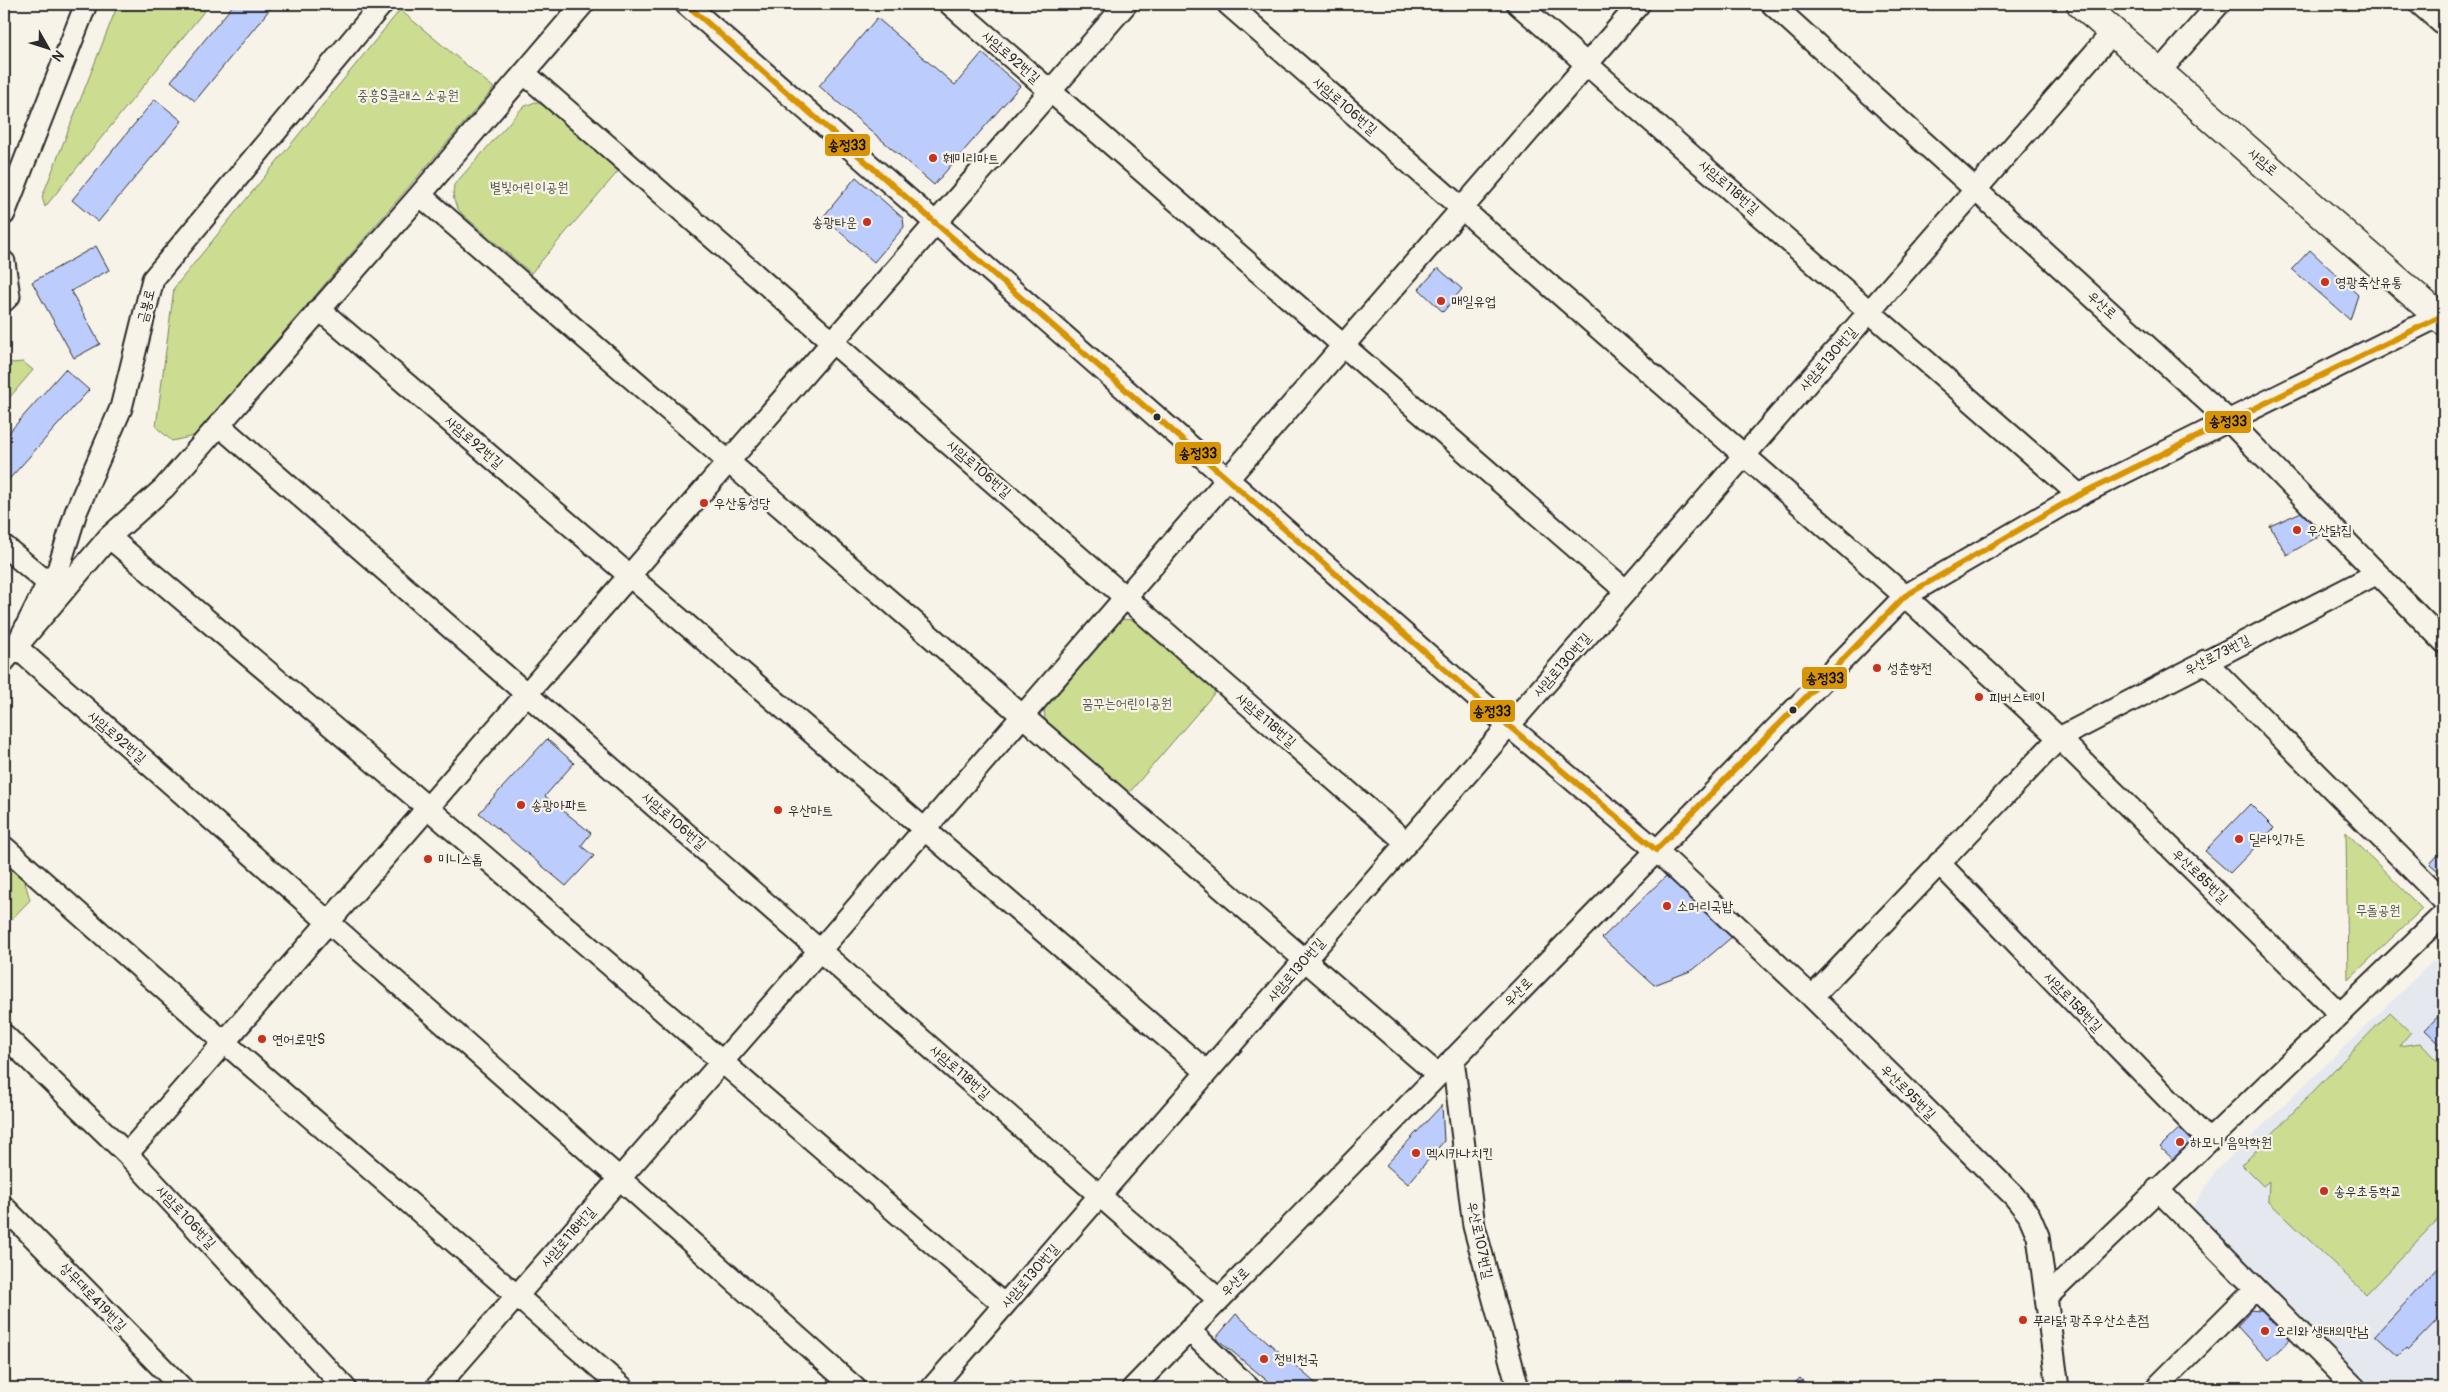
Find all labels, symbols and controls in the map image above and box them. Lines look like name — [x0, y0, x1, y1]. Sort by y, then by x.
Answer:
north arrow — [22, 22, 72, 72]
street label: 사암로92번길 — [978, 27, 1044, 87]
text: N — [48, 47, 67, 65]
street label: 사암로106번길 — [1309, 74, 1381, 139]
park label: 중흥S클래스 소공원 — [357, 87, 459, 104]
line badge: 송정33 — [824, 133, 871, 157]
text: 송정33 — [828, 137, 866, 154]
street label: 사암로 — [2245, 144, 2281, 180]
place label: 훼미리마트 — [943, 150, 999, 167]
marker: 훼미리마트 — [927, 152, 939, 164]
street label: 사암로118번길 — [1695, 156, 1763, 218]
park label: 별빛어린이공원 — [490, 179, 568, 196]
place label: 송광타운 — [812, 214, 857, 231]
marker: 송광타운 — [861, 216, 873, 228]
place label: 영광축산유통 — [2335, 274, 2403, 291]
marker: 영광축산유통 — [2319, 276, 2331, 288]
street label: 우산로 — [2084, 287, 2120, 323]
street label: 금봉로 — [134, 288, 158, 324]
place label: 매일유업 — [1451, 293, 1496, 310]
marker: 매일유업 — [1435, 295, 1447, 307]
street label: 사암로130번길 — [1796, 323, 1861, 394]
line badge: 송정33 — [2204, 410, 2252, 434]
street label: 사암로92번길 — [441, 412, 507, 472]
unlabelled marker — [1152, 412, 1162, 422]
text: 송정33 — [2209, 413, 2247, 430]
street label: 사암로106번길 — [943, 437, 1015, 502]
line badge: 송정33 — [1174, 441, 1222, 465]
text: 송정33 — [1179, 445, 1217, 462]
place label: 우산동성당 — [714, 495, 771, 512]
marker: 우산동성당 — [698, 497, 710, 509]
place label: 우산닭집 — [2307, 522, 2352, 539]
marker: 우산닭집 — [2291, 524, 2303, 536]
street label: 사암로130번길 — [1530, 629, 1595, 700]
street label: 우산로73번길 — [2181, 631, 2253, 679]
place label: 성춘향전 — [1887, 660, 1932, 677]
marker: 성춘향전 — [1871, 662, 1883, 674]
line badge: 송정33 — [1801, 666, 1848, 690]
text: 송정33 — [1806, 670, 1844, 687]
street label: 사암로118번길 — [1232, 689, 1300, 751]
place label: 피버스테이 — [1989, 689, 2045, 706]
marker: 피버스테이 — [1973, 691, 1985, 703]
park label: 꿈꾸는어린이공원 — [1082, 695, 1172, 712]
line badge: 송정33 — [1469, 699, 1516, 723]
text: 송정33 — [1473, 703, 1511, 720]
unlabelled marker — [1788, 705, 1798, 715]
street label: 사암로92번길 — [84, 707, 150, 767]
street label: 사암로106번길 — [638, 789, 710, 854]
place label: 송광아파트 — [531, 797, 587, 814]
marker: 송광아파트 — [515, 799, 527, 811]
place label: 우산마트 — [788, 802, 833, 819]
marker: 우산마트 — [772, 804, 784, 816]
place label: 딜라잇가든 — [2249, 831, 2305, 848]
marker: 딜라잇가든 — [2233, 833, 2245, 845]
street label: 우산로85번길 — [2169, 845, 2232, 907]
place label: 미니스톱 — [438, 851, 483, 868]
marker: 미니스톱 — [422, 853, 434, 865]
place label: 소머리국밥 — [1677, 898, 1734, 915]
marker: 소머리국밥 — [1661, 900, 1673, 912]
park label: 무돌공원 — [2355, 902, 2401, 919]
street label: 사암로130번길 — [1264, 934, 1329, 1005]
street label: 사암로158번길 — [2040, 969, 2106, 1036]
street label: 우산로 — [1500, 974, 1536, 1010]
place label: 연어로만S — [272, 1031, 325, 1048]
marker: 연어로만S — [256, 1033, 268, 1045]
street label: 사암로118번길 — [926, 1041, 994, 1103]
street label: 우산로95번길 — [1877, 1061, 1940, 1124]
place label: 하모니 음악학원 — [2190, 1134, 2272, 1151]
marker: 하모니 음악학원 — [2174, 1136, 2186, 1148]
place label: 멕시카나치킨 — [1426, 1145, 1494, 1162]
marker: 멕시카나치킨 — [1410, 1147, 1422, 1159]
street label: 사암로106번길 — [153, 1182, 220, 1252]
place label: 송우초등학교 — [2334, 1183, 2402, 1200]
marker: 송우초등학교 — [2318, 1185, 2330, 1197]
street label: 우산로107번길 — [1463, 1200, 1497, 1281]
street label: 사암로118번길 — [537, 1203, 599, 1271]
street label: 사암로130번길 — [998, 1240, 1063, 1311]
street label: 상무대로419번길 — [56, 1259, 130, 1335]
street label: 우산로 — [1217, 1264, 1253, 1300]
place label: 푸라닭 광주우산소촌점 — [2033, 1312, 2149, 1329]
marker: 푸라닭 광주우산소촌점 — [2017, 1314, 2029, 1326]
place label: 오리와 생태의만남 — [2275, 1323, 2368, 1340]
marker: 오리와 생태의만남 — [2259, 1325, 2271, 1337]
place label: 정비천국 — [1274, 1351, 1319, 1368]
marker: 정비천국 — [1258, 1353, 1270, 1365]

